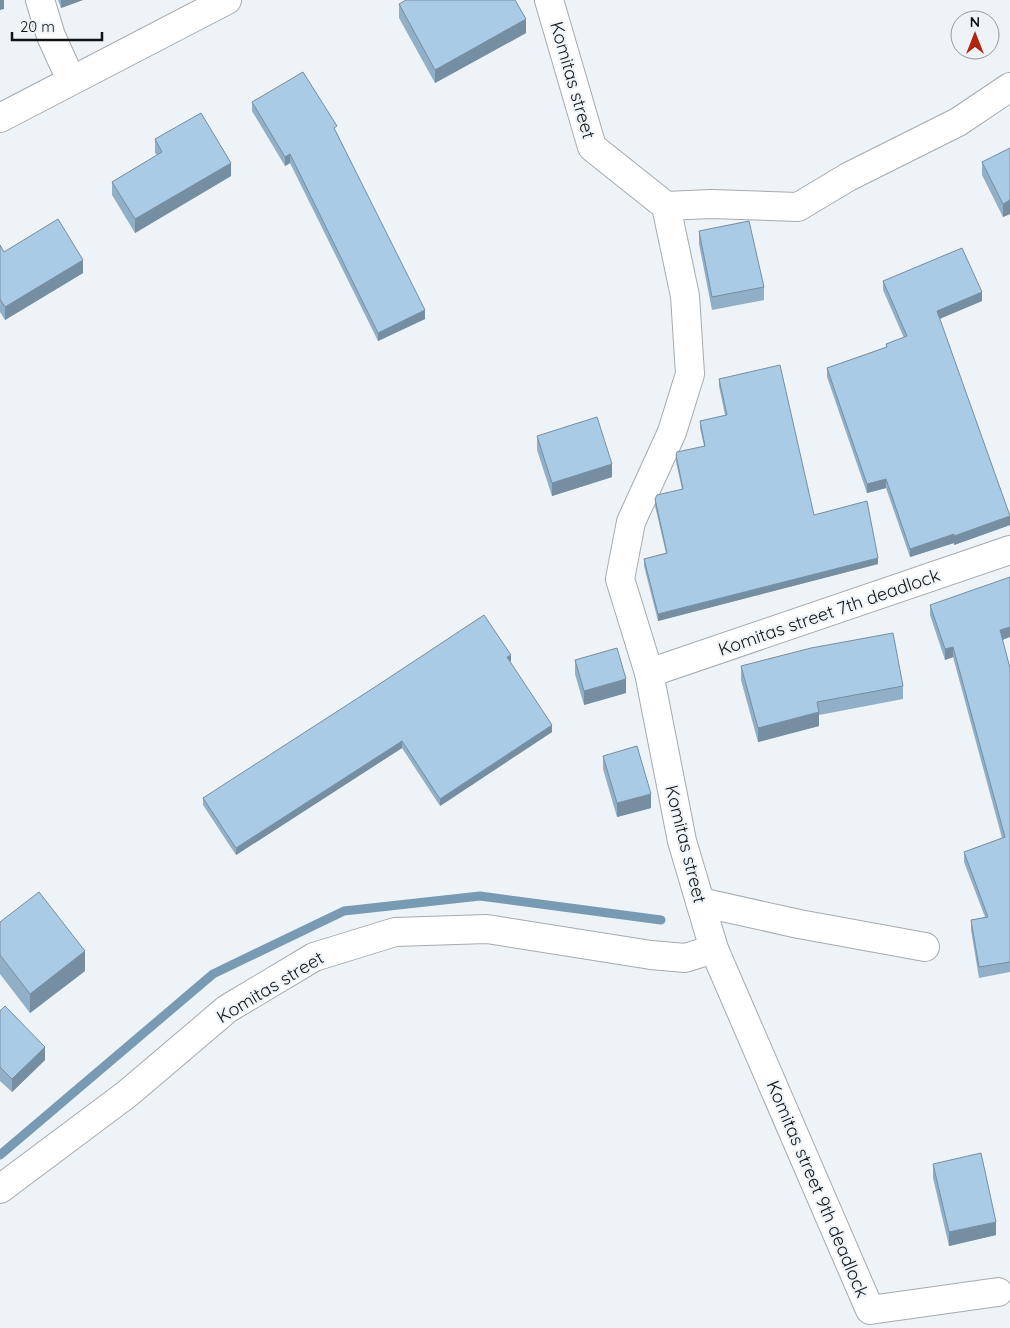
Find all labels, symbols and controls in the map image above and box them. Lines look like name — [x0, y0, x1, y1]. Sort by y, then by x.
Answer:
scale bar — [12, 10, 102, 42]
north arrow — [950, 10, 1000, 60]
text: N — [970, 13, 980, 31]
text: 20 m — [20, 17, 55, 36]
street label: Komitas street — [545, 19, 601, 141]
street label: Komitas street 7th deadlock — [715, 563, 943, 661]
street label: Komitas street — [660, 783, 712, 905]
street label: Komitas street — [212, 946, 328, 1028]
street label: Komitas street 9th deadlock — [762, 1077, 874, 1301]

